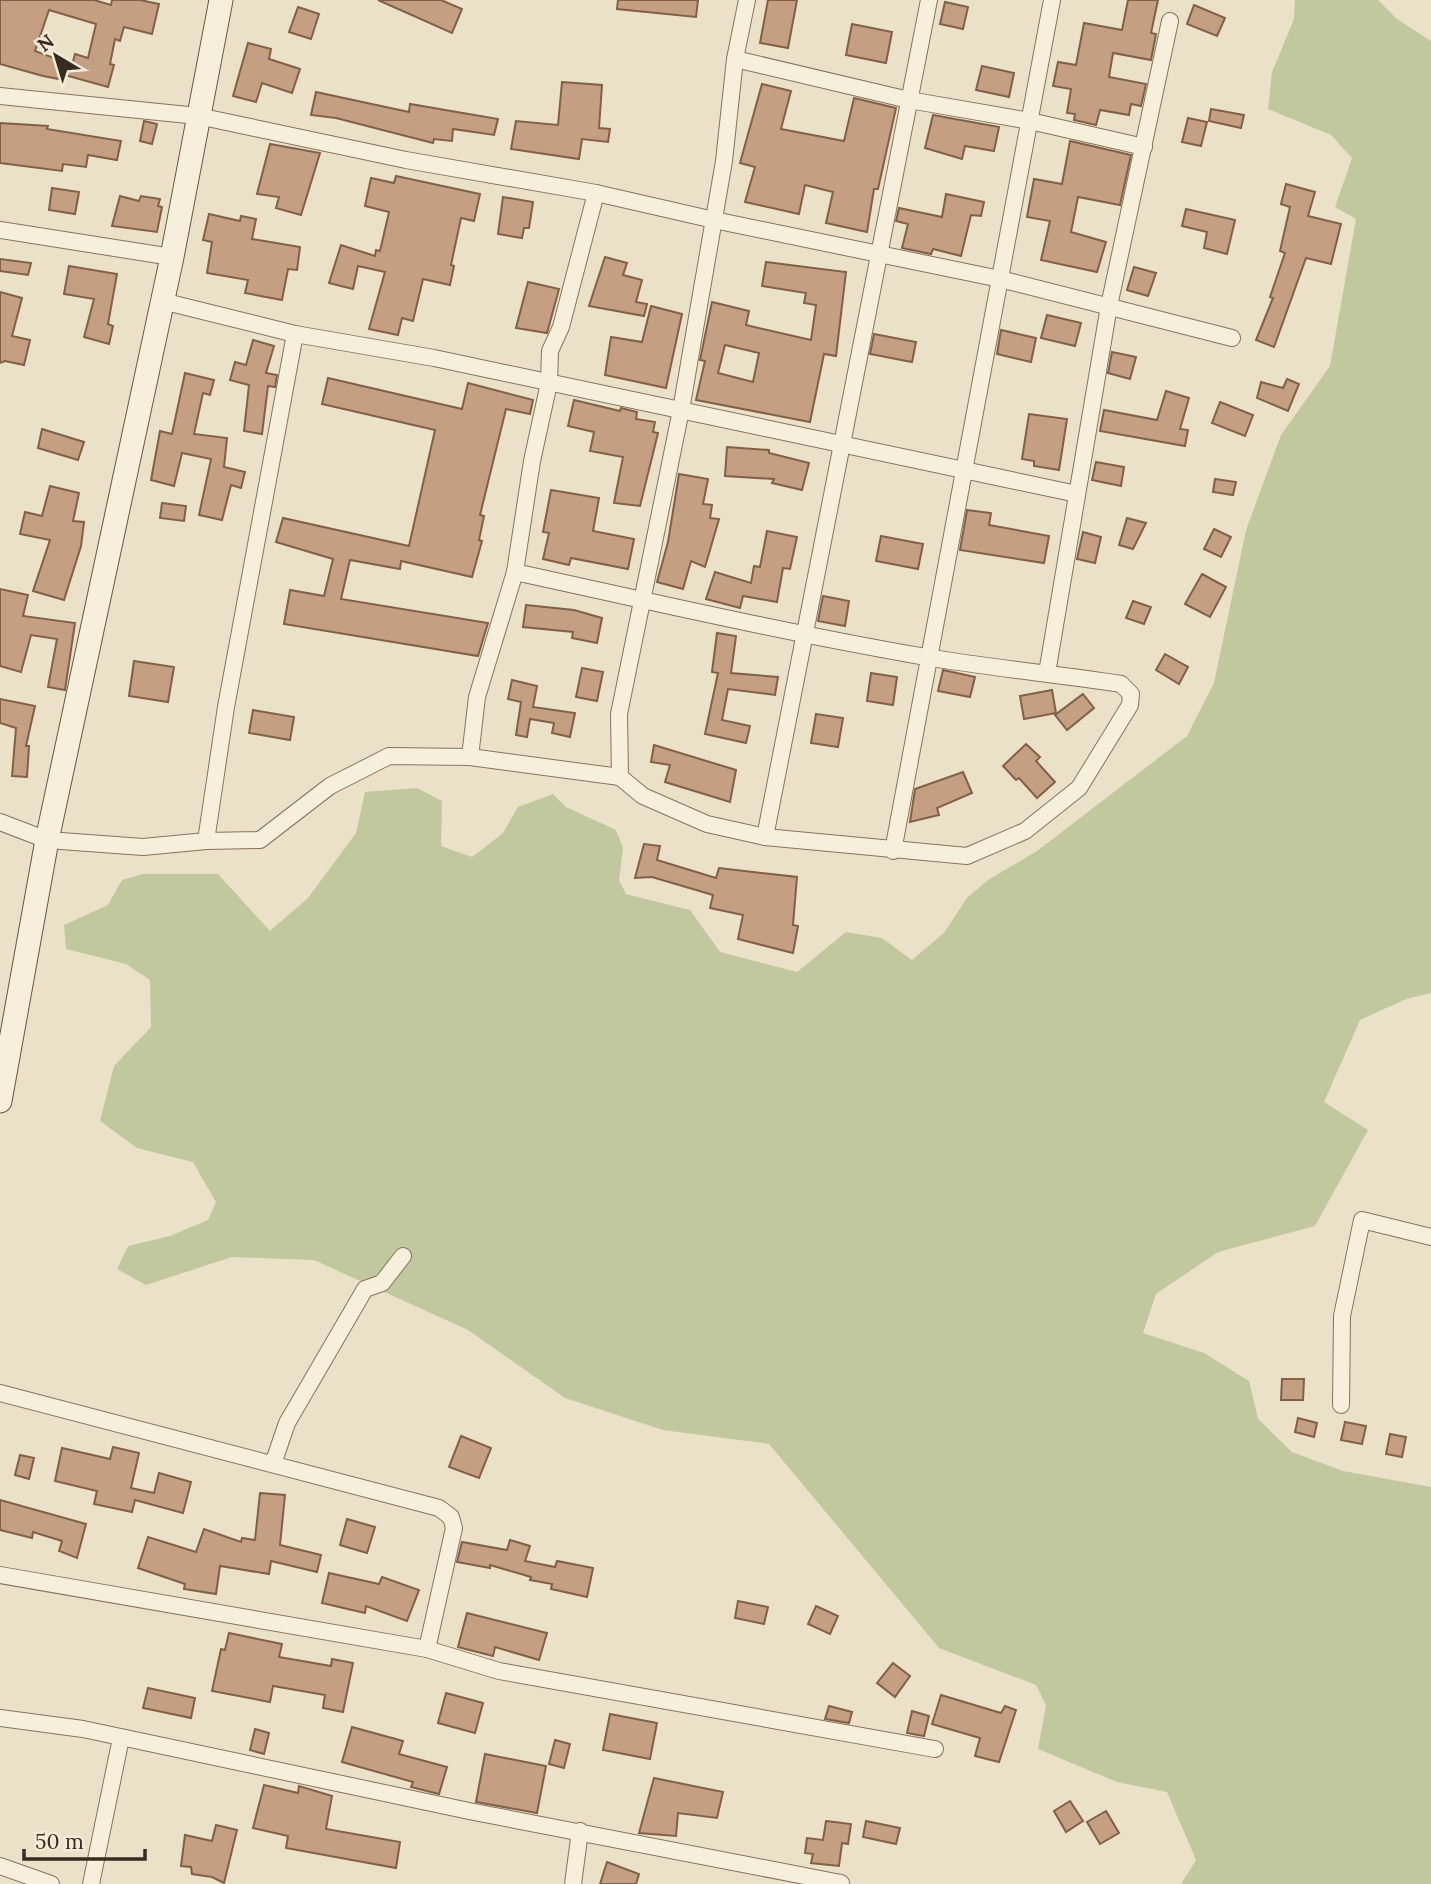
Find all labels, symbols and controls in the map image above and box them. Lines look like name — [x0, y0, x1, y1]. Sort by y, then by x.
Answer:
north arrow — [21, 21, 91, 91]
text: N — [32, 28, 59, 57]
scale bar — [24, 1818, 145, 1862]
text: 50 m — [35, 1828, 84, 1855]

